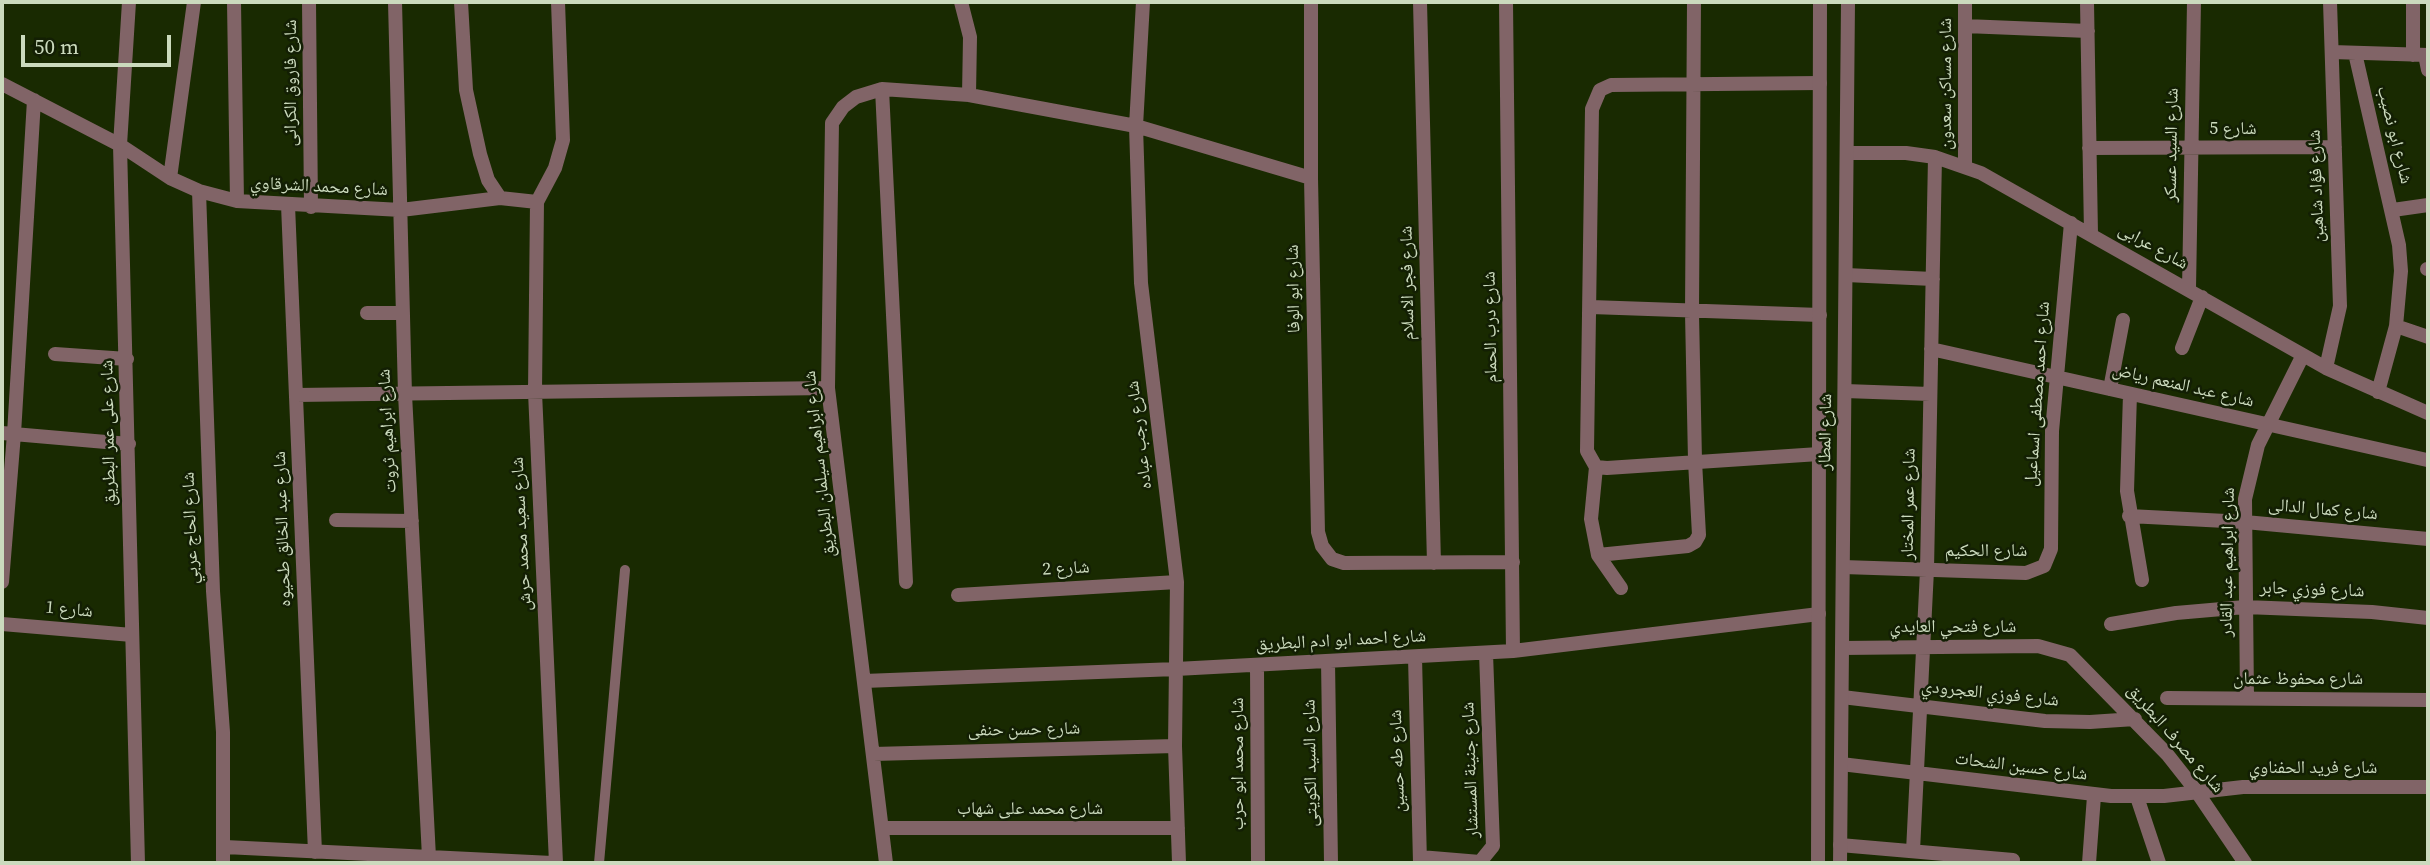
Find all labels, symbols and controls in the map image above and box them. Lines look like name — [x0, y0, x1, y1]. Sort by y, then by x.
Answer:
street label: شارع مساكن سعدون — [1935, 18, 1957, 150]
street label: شارع فاروق الكرانى — [280, 20, 302, 146]
scale bar — [24, 21, 175, 65]
text: 50 m — [34, 32, 79, 61]
street label: شارع ابو نصيب — [2371, 84, 2417, 186]
street label: شارع السيد عسكر — [2160, 88, 2184, 202]
street label: شارع 5 — [2209, 118, 2257, 140]
street label: شارع فؤاد شاهين — [2304, 129, 2330, 243]
street label: شارع محمد الشرقاوي — [250, 173, 388, 201]
street label: شارع عرابى — [2114, 219, 2192, 275]
street label: شارع فجر الاسلام — [1396, 225, 1420, 341]
street label: شارع ابو الوفا — [1282, 244, 1306, 334]
street label: شارع درب الحمام — [1479, 271, 1503, 383]
street label: شارع احمد مصطفى اسماعيل — [2021, 301, 2055, 487]
street label: شارع عبد المنعم رياض — [2110, 359, 2256, 413]
street label: شارع على عمر البطريق — [97, 360, 121, 506]
street label: شارع ابراهيم ثروت — [374, 368, 402, 494]
street label: شارع ابراهيم سيلمان البطريق — [799, 370, 841, 558]
street label: شارع رجب عباده — [1123, 379, 1157, 491]
street label: شارع المطار — [1815, 393, 1837, 471]
street label: شارع عمر المختار — [1897, 448, 1921, 560]
street label: شارع عبد الخالق طحيوه — [269, 451, 297, 607]
street label: شارع سعيد محمد حرش — [507, 456, 537, 612]
street label: شارع الحاج عربي — [178, 471, 204, 585]
street label: شارع ابراهيم عبد القادر — [2216, 487, 2240, 637]
street label: شارع كمال الدالى — [2267, 494, 2379, 526]
street label: شارع الحكيم — [1945, 540, 2027, 562]
street label: شارع 2 — [1042, 557, 1090, 581]
street label: شارع فوزي جابر — [2259, 577, 2365, 603]
street label: شارع 1 — [44, 597, 94, 623]
street label: شارع فتحي العايدي — [1890, 616, 2016, 638]
street label: شارع احمد ابو ادم البطريق — [1255, 626, 1427, 656]
street label: شارع محفوظ عثمان — [2233, 668, 2363, 690]
street label: شارع فوزي العجرودي — [1920, 676, 2060, 712]
street label: شارع مصرف البطريق — [2122, 680, 2228, 798]
street label: شارع محمد ابو حرب — [1227, 697, 1249, 831]
street label: شارع السيد الكويتى — [1299, 699, 1323, 827]
street label: شارع جنينة المستشار — [1458, 701, 1484, 839]
street label: شارع طه حسين — [1385, 709, 1411, 813]
street label: شارع حسن حنفى — [968, 718, 1080, 742]
street label: شارع حسين الشحات — [1953, 748, 2089, 786]
street label: شارع فريد الحفناوي — [2249, 757, 2377, 779]
street label: شارع محمد على شهاب — [957, 798, 1103, 820]

